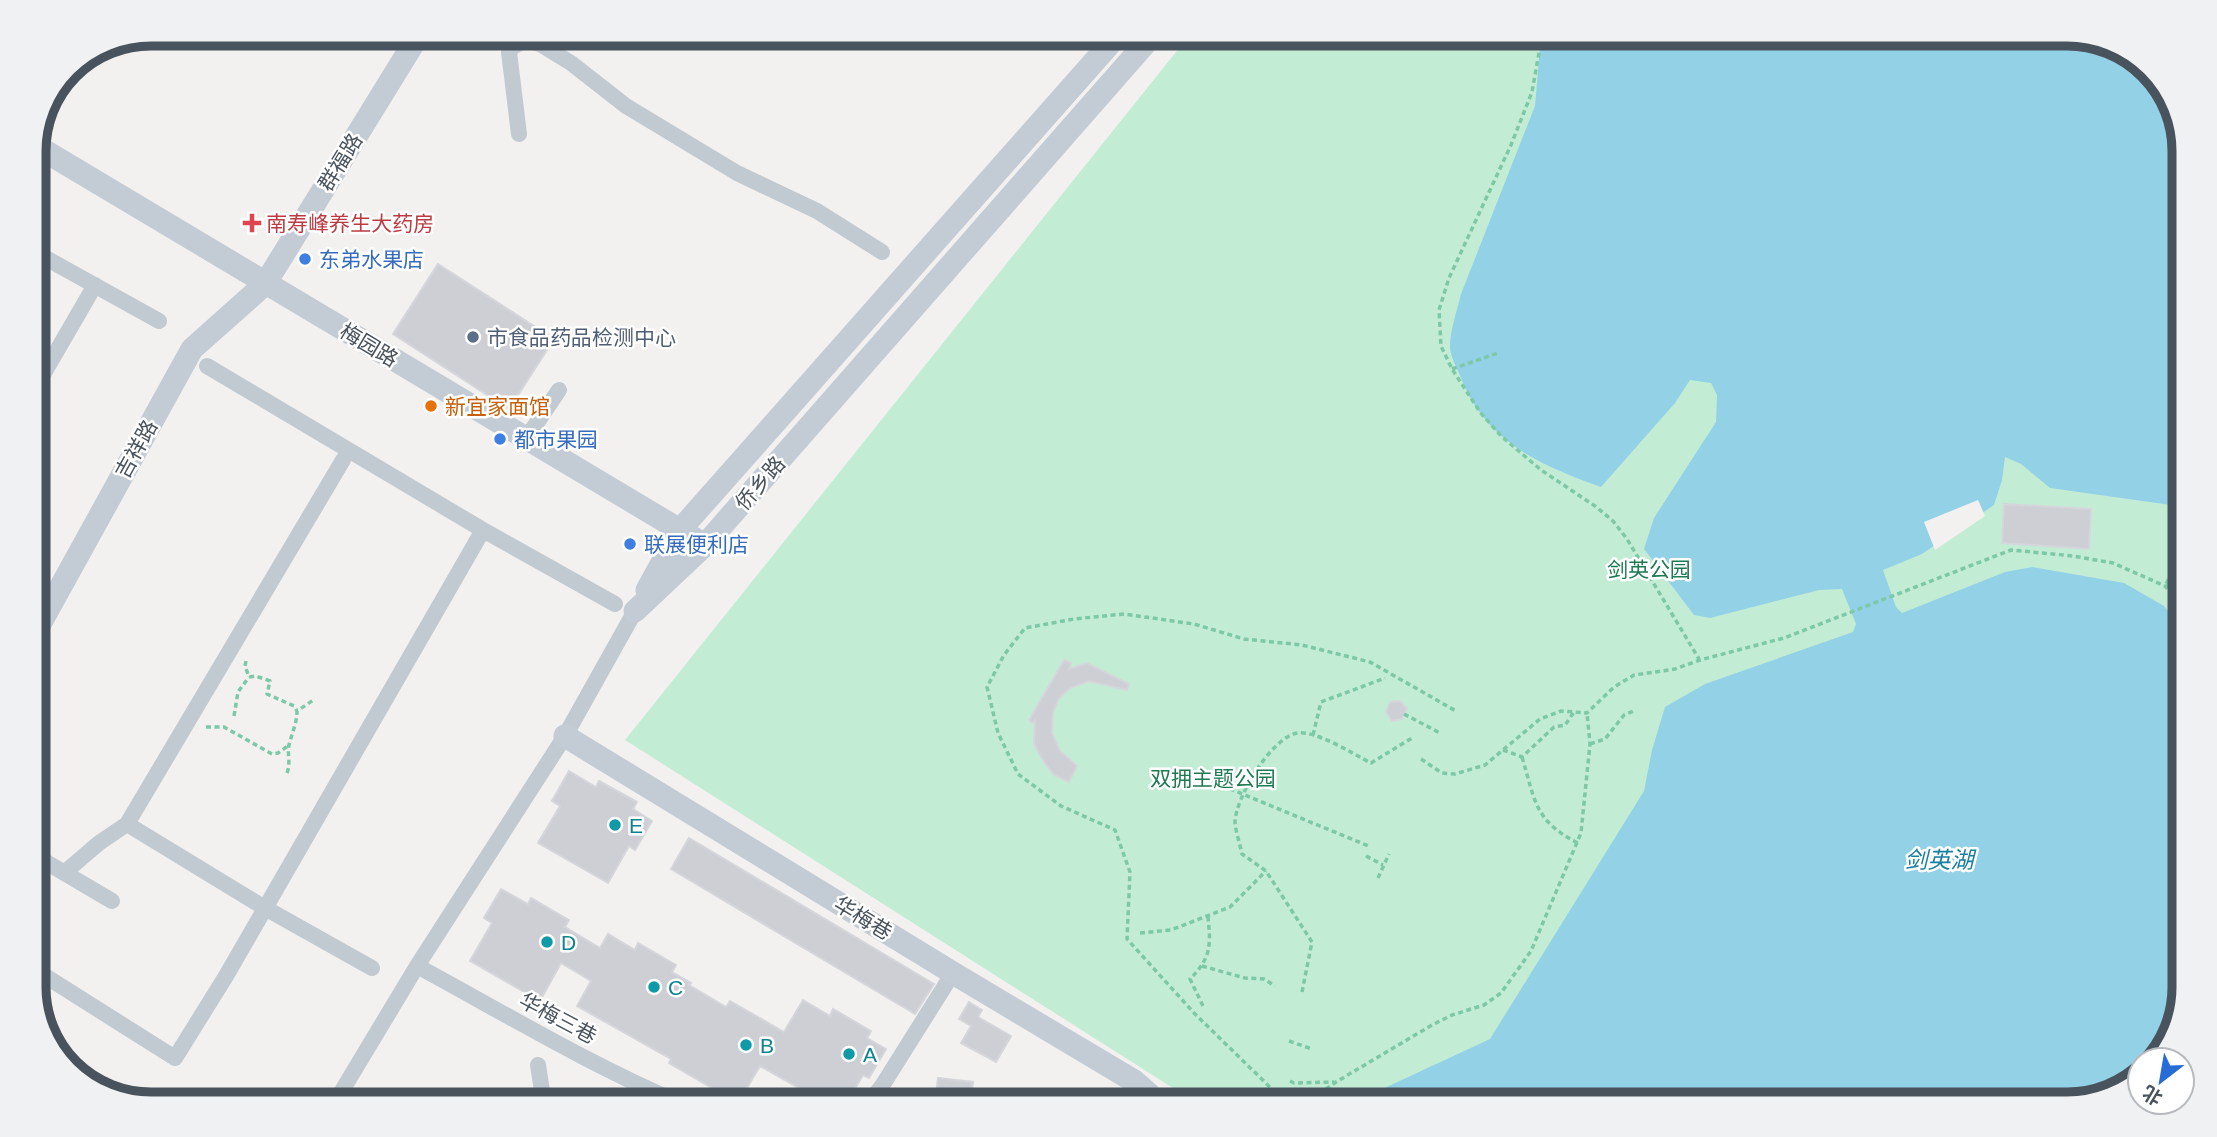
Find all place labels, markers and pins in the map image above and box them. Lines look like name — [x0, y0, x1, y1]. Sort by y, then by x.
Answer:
place label: 南寿峰养生大药房 — [266, 212, 434, 235]
marker: 南寿峰养生大药房 — [244, 215, 260, 231]
place label: 东弟水果店 — [319, 248, 424, 271]
marker: 东弟水果店 — [297, 251, 313, 267]
place label: 市食品药品检测中心 — [487, 326, 676, 349]
marker: 市食品药品检测中心 — [465, 329, 481, 345]
place label: 新宜家面馆 — [445, 395, 550, 418]
marker: 新宜家面馆 — [423, 398, 439, 414]
place label: 都市果园 — [514, 428, 598, 451]
marker: 都市果园 — [492, 431, 508, 447]
place label: 联展便利店 — [644, 533, 749, 556]
marker: 联展便利店 — [622, 536, 638, 552]
place label: E — [629, 814, 643, 837]
marker: E — [607, 817, 623, 833]
place label: D — [561, 931, 576, 954]
marker: D — [539, 934, 555, 950]
place label: C — [668, 976, 683, 999]
marker: C — [646, 979, 662, 995]
place label: B — [760, 1034, 774, 1057]
marker: B — [738, 1037, 754, 1053]
place label: A — [863, 1043, 877, 1066]
marker: A — [841, 1046, 857, 1062]

